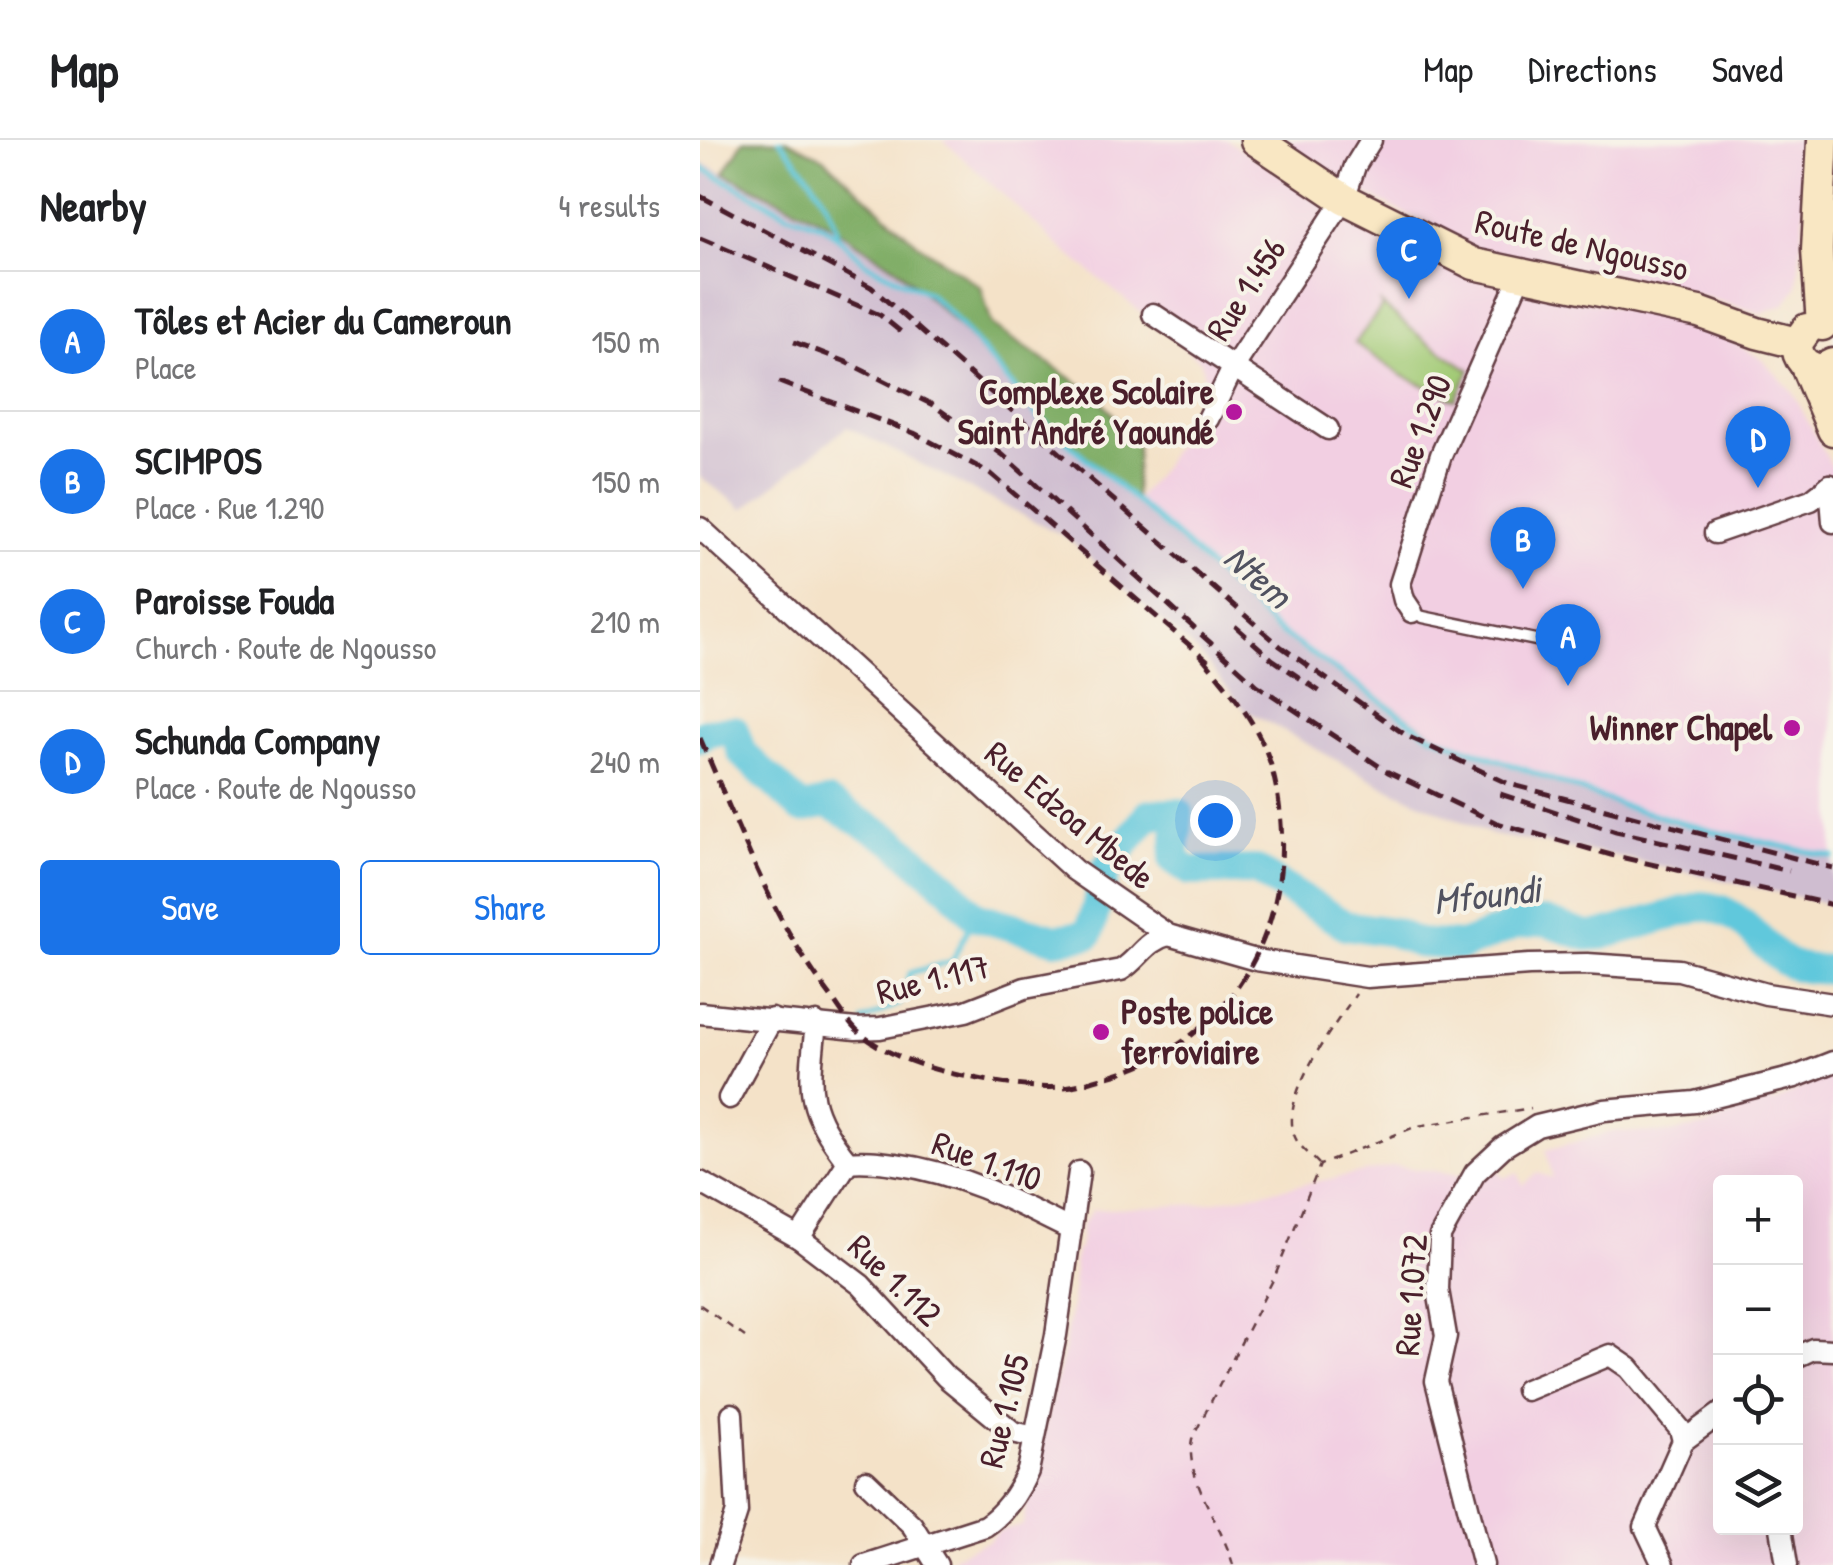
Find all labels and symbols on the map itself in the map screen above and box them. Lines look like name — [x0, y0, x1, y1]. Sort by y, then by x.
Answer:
street label: Route de Ngousso — [1471, 197, 1693, 292]
pin: C — [1376, 216, 1442, 299]
street label: Rue 1.456 — [1195, 228, 1296, 349]
place label: Complexe Scolaire Saint André Yaoundé — [958, 368, 1214, 455]
street label: Rue 1.290 — [1377, 368, 1462, 494]
marker: Complexe Scolaire Saint André Yaoundé — [1223, 401, 1245, 423]
pin: D — [1726, 406, 1790, 488]
pin: B — [1490, 506, 1556, 589]
water label: Ntem — [1214, 531, 1305, 620]
pin: A — [1536, 604, 1600, 686]
place label: Winner Chapel — [1590, 704, 1773, 752]
marker: Winner Chapel — [1781, 717, 1803, 739]
street label: Rue Edzoa Mbede — [975, 730, 1165, 900]
your location — [1190, 795, 1241, 846]
water label: Mfoundi — [1430, 861, 1547, 926]
street label: Rue 1.117 — [871, 942, 994, 1015]
place label: Poste police ferroviaire — [1121, 988, 1273, 1075]
marker: Poste police ferroviaire — [1090, 1021, 1112, 1043]
street label: Rue 1.110 — [926, 1119, 1048, 1202]
street label: Rue 1.112 — [838, 1223, 953, 1336]
street label: Rue 1.072 — [1383, 1233, 1438, 1357]
street label: Rue 1.105 — [967, 1349, 1040, 1472]

